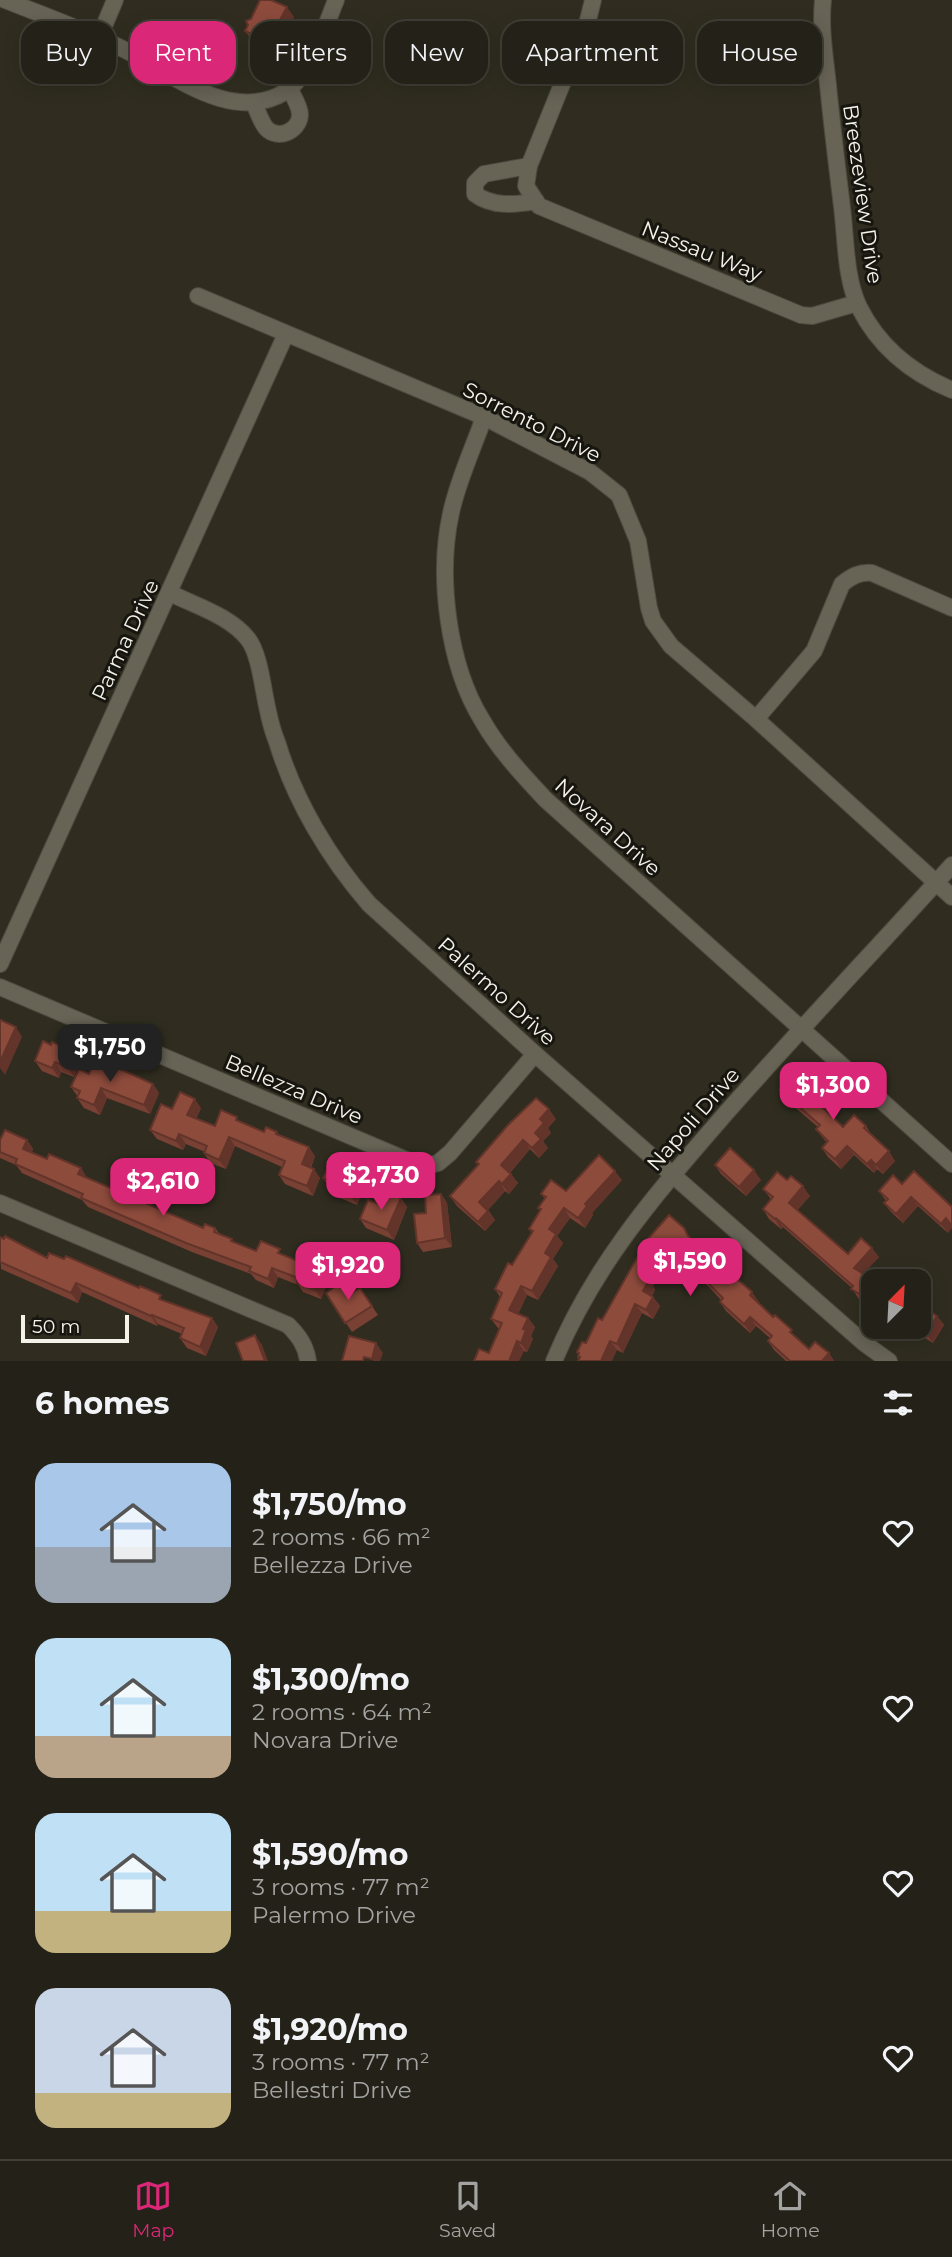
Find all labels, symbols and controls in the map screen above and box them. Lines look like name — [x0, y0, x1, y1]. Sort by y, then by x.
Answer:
chip: Buy — [21, 21, 116, 84]
chip: Rent — [130, 21, 236, 84]
chip: Filters — [250, 21, 371, 84]
chip: New — [385, 21, 488, 84]
chip: Apartment — [502, 21, 683, 84]
chip: House — [697, 21, 822, 84]
street label: Breezeview Drive — [838, 103, 888, 285]
street label: Nassau Way — [638, 216, 766, 287]
street label: Sorrento Drive — [459, 377, 605, 467]
street label: Parma Drive — [86, 576, 164, 704]
street label: Novara Drive — [550, 773, 666, 881]
street label: Palermo Drive — [433, 932, 561, 1050]
pin: $1,750 — [53, 1024, 167, 1084]
text: $1,750 — [74, 1033, 146, 1061]
street label: Bellezza Drive — [222, 1049, 366, 1129]
street label: Napoli Drive — [641, 1062, 745, 1176]
pin: $1,300 — [776, 1062, 890, 1122]
text: $1,300 — [796, 1071, 870, 1099]
pin: $2,730 — [324, 1152, 438, 1212]
pin: $2,610 — [106, 1158, 220, 1218]
text: $2,730 — [342, 1161, 420, 1189]
text: $2,610 — [126, 1167, 200, 1195]
pin: $1,590 — [633, 1238, 747, 1298]
pin: $1,920 — [291, 1242, 405, 1302]
text: $1,590 — [653, 1247, 727, 1275]
text: $1,920 — [311, 1251, 385, 1279]
north arrow — [861, 1269, 931, 1339]
map controls — [861, 1269, 931, 1339]
scale bar — [21, 1312, 130, 1344]
text: 50 m — [32, 1315, 80, 1338]
icon: filters — [879, 1384, 917, 1422]
text: 6 homes — [35, 1385, 170, 1422]
text: $1,750/mo — [252, 1486, 407, 1523]
icon: home — [91, 1491, 175, 1575]
icon: heart — [879, 1514, 917, 1552]
text: 2 rooms · 66 m² — [252, 1523, 431, 1551]
text: Bellezza Drive — [252, 1551, 413, 1579]
text: $1,300/mo — [252, 1661, 410, 1698]
icon: home — [91, 1666, 175, 1750]
icon: heart — [879, 1689, 917, 1727]
text: 2 rooms · 64 m² — [252, 1698, 432, 1726]
text: Novara Drive — [252, 1726, 399, 1754]
text: $1,590/mo — [252, 1836, 408, 1873]
icon: home — [91, 1841, 175, 1925]
icon: heart — [879, 1864, 917, 1902]
text: 3 rooms · 77 m² — [252, 1873, 430, 1901]
text: Palermo Drive — [252, 1901, 416, 1929]
text: $1,920/mo — [252, 2011, 408, 2048]
icon: home — [91, 2016, 175, 2100]
icon: heart — [879, 2039, 917, 2077]
text: 3 rooms · 77 m² — [252, 2048, 430, 2076]
text: Bellestri Drive — [252, 2076, 412, 2104]
tab: Map — [132, 2177, 175, 2242]
tab: Saved — [439, 2177, 496, 2242]
tab: Home — [761, 2177, 820, 2242]

